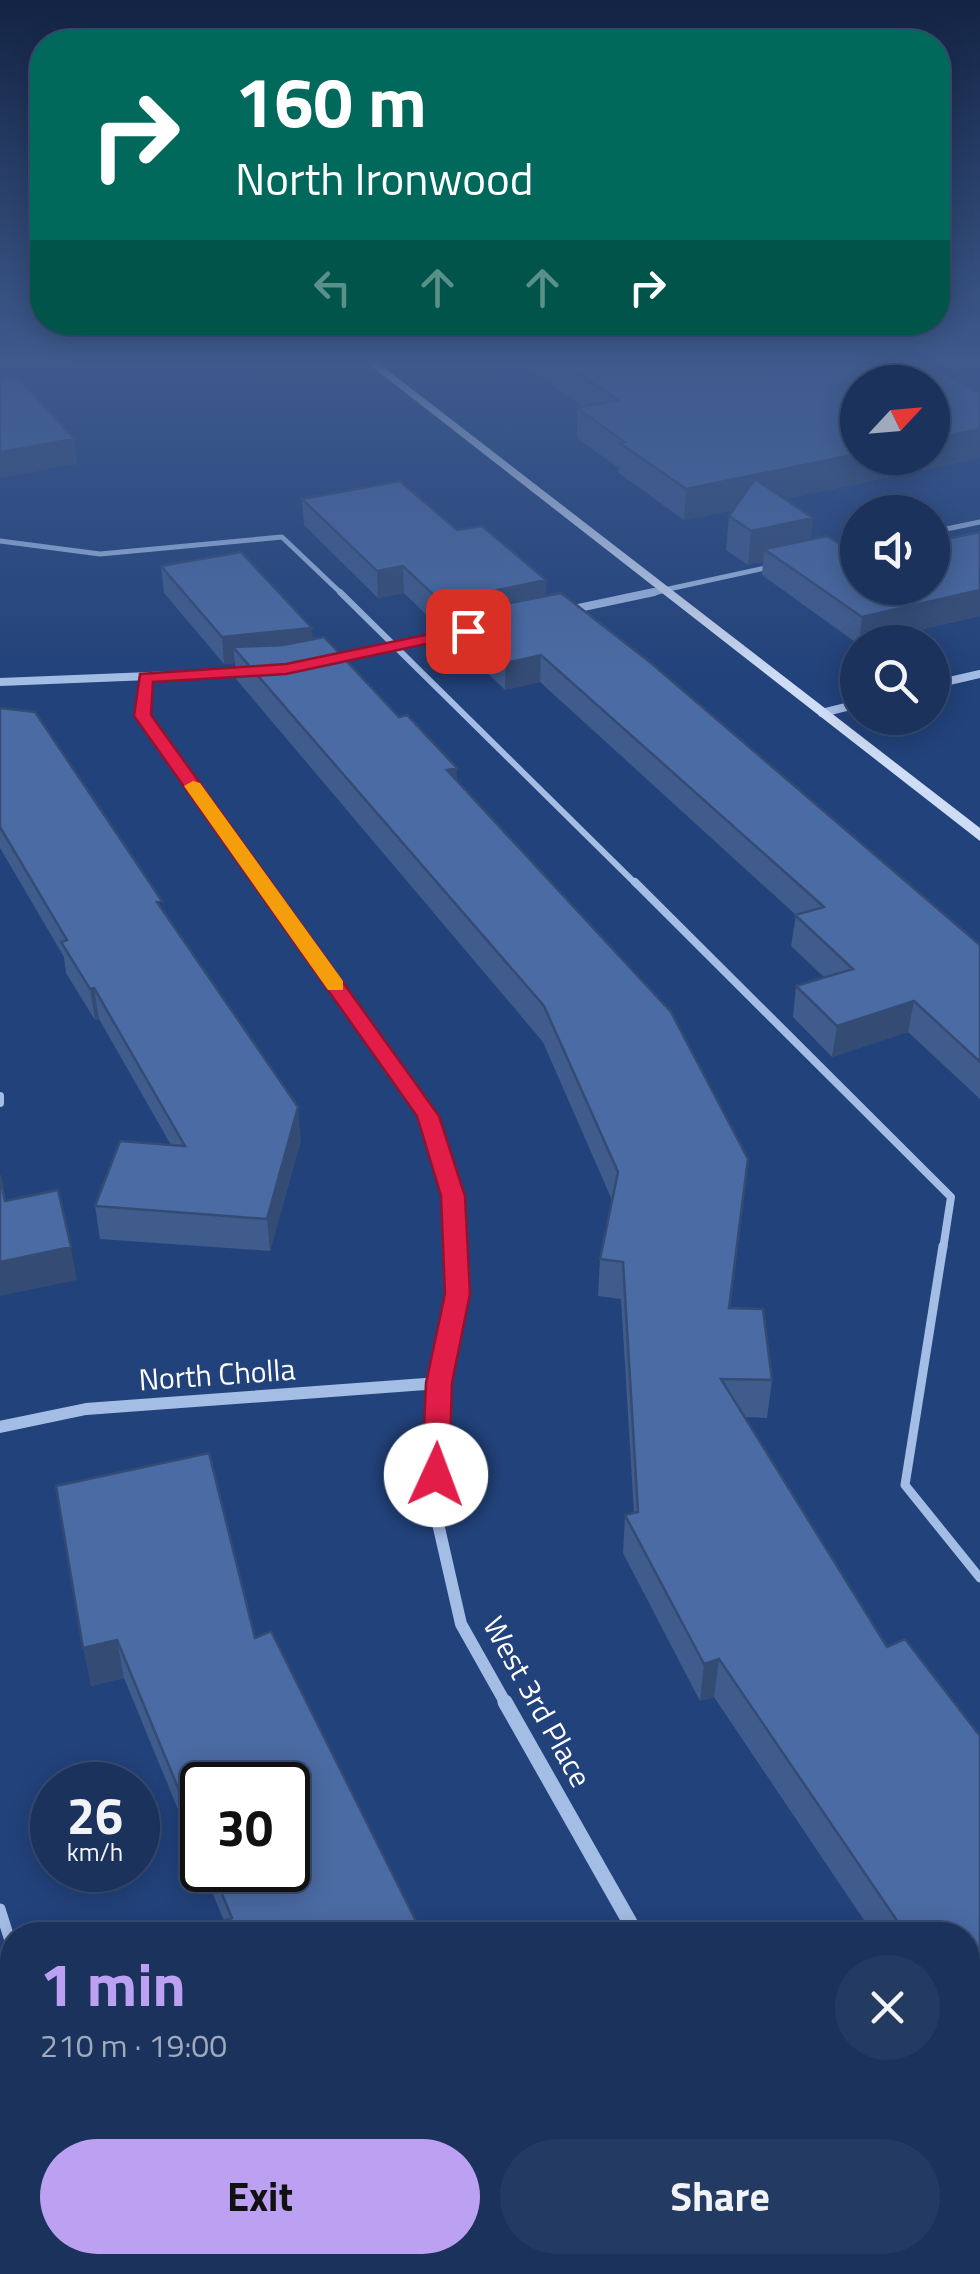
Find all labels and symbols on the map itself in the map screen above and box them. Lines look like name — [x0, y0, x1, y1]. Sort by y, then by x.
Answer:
north arrow — [840, 365, 950, 475]
pin — [426, 589, 511, 674]
street label: North Cholla — [137, 1346, 297, 1402]
position arrow — [384, 1423, 488, 1527]
street label: West 3rd Place — [472, 1608, 604, 1795]
speed limit sign: 30 — [180, 1762, 310, 1892]

